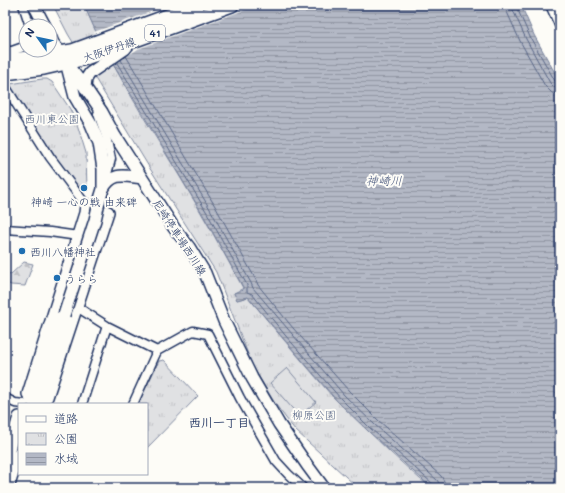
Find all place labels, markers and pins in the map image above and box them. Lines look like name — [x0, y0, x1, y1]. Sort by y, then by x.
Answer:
marker: 神崎 一心の戦 由来碑 — [79, 183, 89, 193]
place label: 神崎 一心の戦 由来碑 — [31, 194, 137, 209]
place label: 西川八幡神社 — [30, 244, 96, 259]
marker: 西川八幡神社 — [17, 246, 27, 256]
place label: うらら — [65, 271, 98, 286]
marker: うらら — [52, 273, 62, 283]

